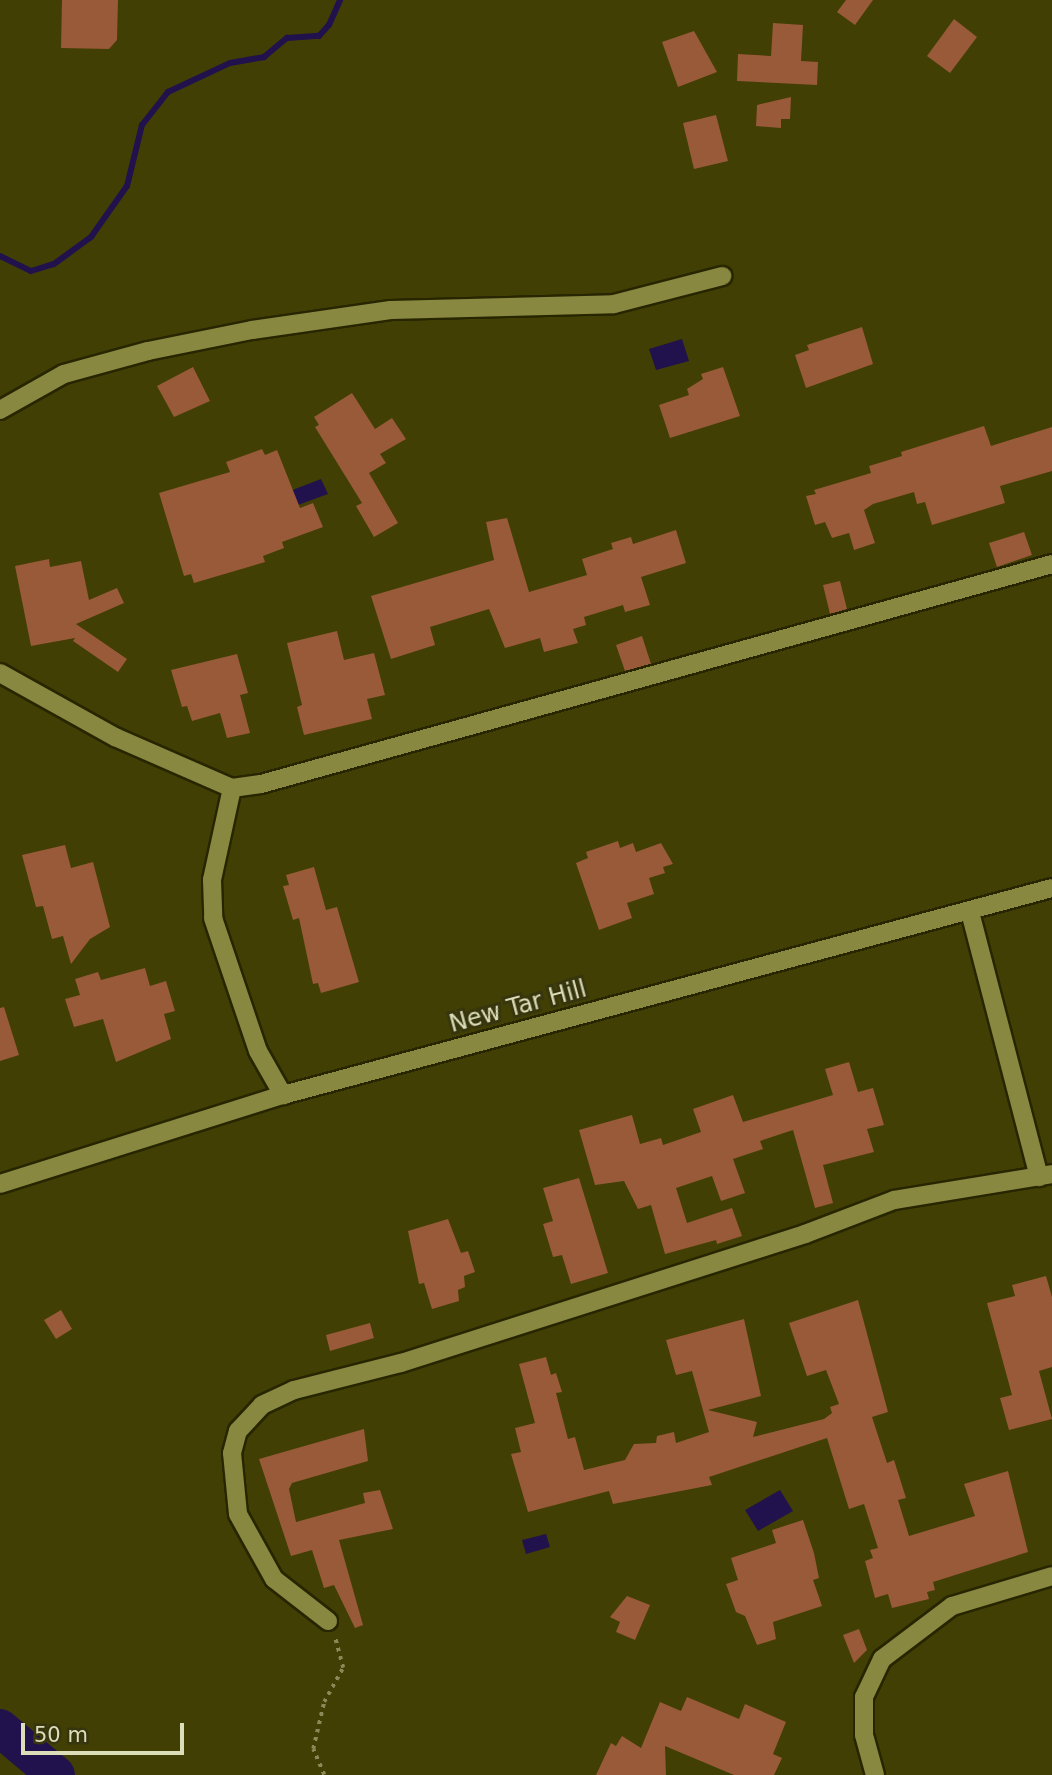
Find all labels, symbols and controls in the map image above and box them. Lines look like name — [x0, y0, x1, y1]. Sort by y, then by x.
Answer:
street label: New Tar Hill — [446, 975, 590, 1039]
scale bar — [24, 1708, 187, 1752]
text: 50 m — [34, 1723, 88, 1747]

